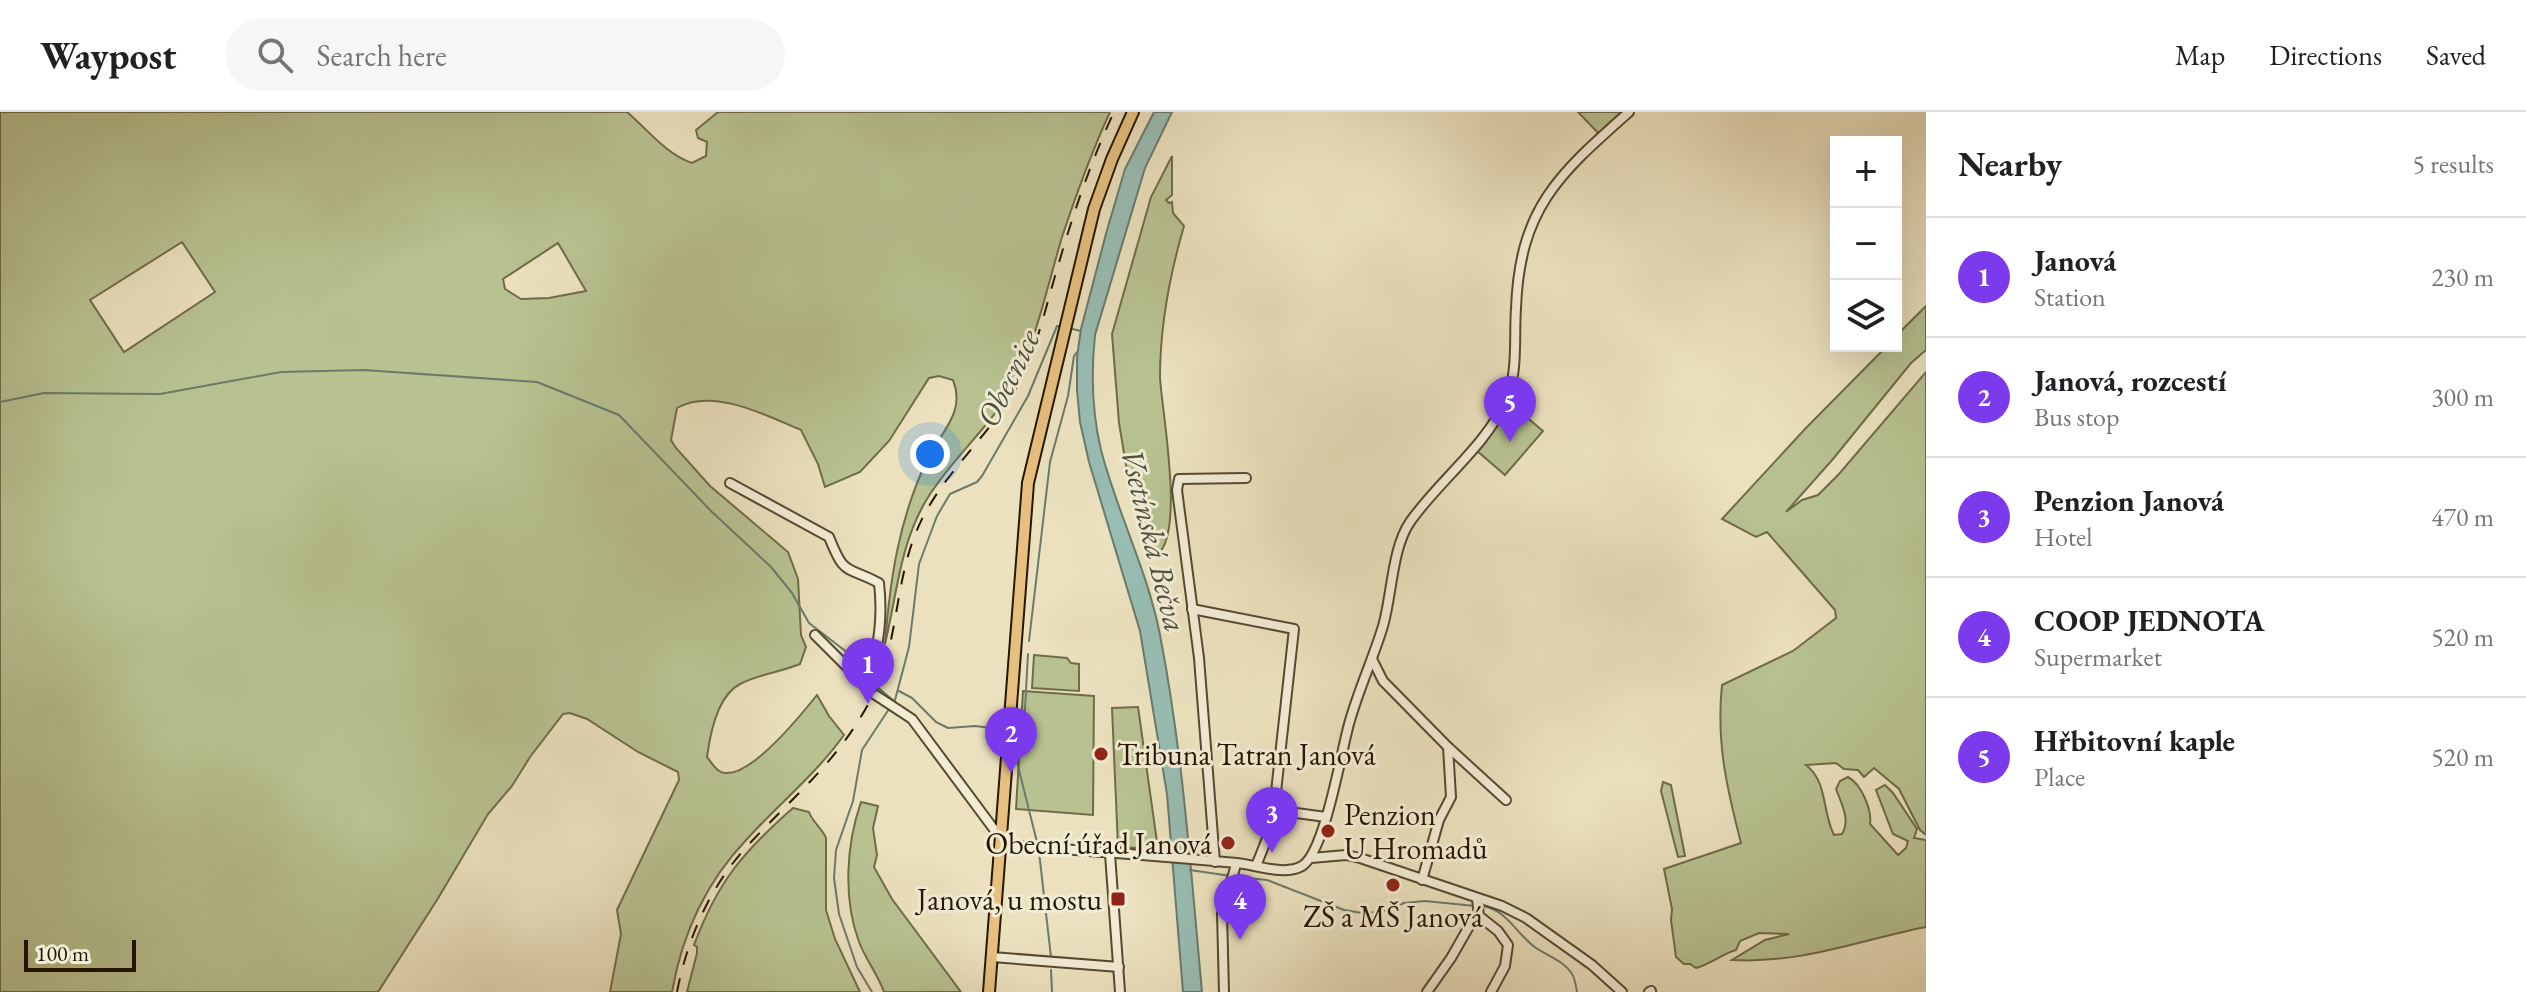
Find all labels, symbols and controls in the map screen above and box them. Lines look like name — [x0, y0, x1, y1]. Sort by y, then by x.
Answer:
search box — [225, 19, 785, 91]
text: Waypost — [40, 31, 177, 80]
icon: search — [253, 33, 297, 77]
text: Search here — [317, 36, 447, 75]
text: Map — [2175, 37, 2225, 73]
text: Directions — [2269, 37, 2382, 73]
text: Saved — [2426, 37, 2486, 73]
map controls — [1830, 136, 1902, 352]
button: + — [1830, 136, 1902, 208]
text: Nearby — [1958, 142, 2062, 186]
text: 5 results — [2413, 147, 2494, 181]
button: − — [1830, 208, 1902, 280]
text: Janová — [2034, 241, 2116, 280]
text: 1 — [1977, 260, 1991, 294]
text: 230 m — [2431, 260, 2494, 294]
button: layers — [1830, 280, 1902, 352]
text: Station — [2034, 280, 2106, 314]
water label: Obecnice — [966, 321, 1050, 434]
text: Janová, rozcestí — [2034, 361, 2227, 400]
pin: 5 — [1484, 376, 1536, 442]
text: 2 — [1977, 380, 1991, 414]
text: 300 m — [2431, 380, 2494, 414]
text: Bus stop — [2034, 400, 2120, 434]
your location — [910, 434, 950, 474]
water label: Vsetínská Bečva — [1111, 444, 1197, 636]
text: Penzion Janová — [2034, 481, 2224, 520]
text: 3 — [1977, 500, 1991, 534]
text: 470 m — [2431, 500, 2494, 534]
text: Hotel — [2034, 520, 2092, 554]
text: COOP JEDNOTA — [2034, 601, 2265, 640]
text: 4 — [1977, 620, 1991, 654]
text: 520 m — [2431, 620, 2494, 654]
pin: 1 — [842, 638, 894, 704]
text: Supermarket — [2034, 640, 2162, 674]
pin: 2 — [985, 707, 1037, 773]
text: Hřbitovní kaple — [2034, 721, 2235, 760]
place label: Tribuna Tatran Janová — [1117, 735, 1376, 774]
text: 5 — [1977, 740, 1991, 774]
text: 520 m — [2431, 740, 2494, 774]
marker: Tribuna Tatran Janová — [1092, 745, 1110, 763]
text: Place — [2034, 760, 2085, 794]
pin: 3 — [1246, 787, 1298, 853]
place label: Penzion U Hromadů — [1344, 795, 1488, 868]
marker: Penzion U Hromadů — [1319, 822, 1337, 840]
place label: Obecní úřad Janová — [985, 824, 1212, 863]
marker: Obecní úřad Janová — [1219, 834, 1237, 852]
pin: 4 — [1214, 874, 1266, 940]
marker: ZŠ a MŠ Janová — [1384, 876, 1402, 894]
place label: Janová, u mostu — [914, 880, 1102, 919]
marker: Janová, u mostu — [1109, 890, 1127, 908]
place label: ZŠ a MŠ Janová — [1303, 897, 1483, 936]
scale bar — [24, 936, 136, 972]
text: 100 m — [36, 939, 89, 968]

